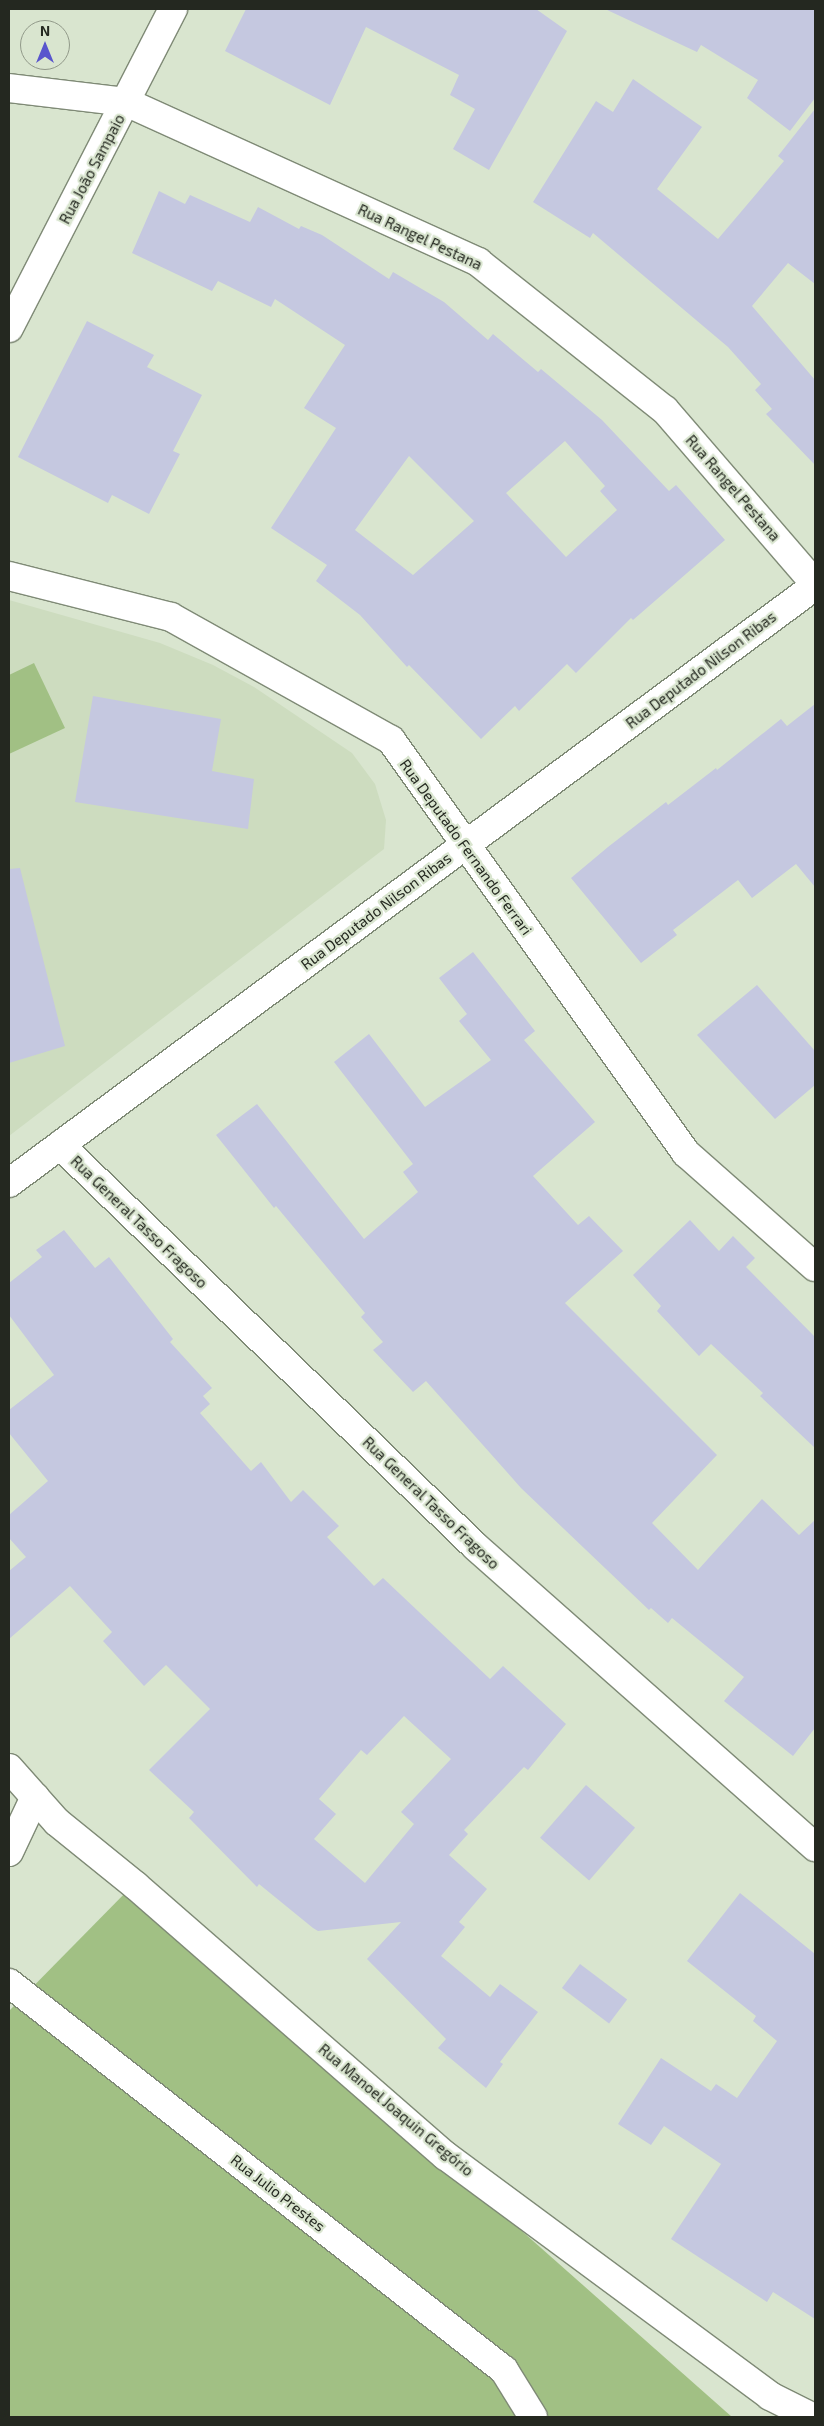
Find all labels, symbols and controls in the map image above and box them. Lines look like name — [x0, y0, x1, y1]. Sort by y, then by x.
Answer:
north arrow — [20, 20, 70, 70]
text: N — [40, 22, 50, 39]
street label: Rua João Sampaio — [55, 111, 129, 227]
street label: Rua Rangel Pestana — [355, 200, 485, 274]
street label: Rua Rangel Pestana — [682, 431, 784, 545]
street label: Rua Deputado Nilson Ribas — [622, 608, 780, 732]
street label: Rua Deputado Fernando Ferrari — [396, 756, 536, 938]
street label: Rua Deputado Nilson Ribas — [297, 849, 455, 973]
street label: Rua General Tasso Fragoso — [67, 1152, 211, 1292]
street label: Rua General Tasso Fragoso — [359, 1433, 503, 1573]
street label: Rua Manoel Joaquin Gregório — [315, 2040, 477, 2180]
street label: Rua Julio Prestes — [227, 2151, 329, 2235]

